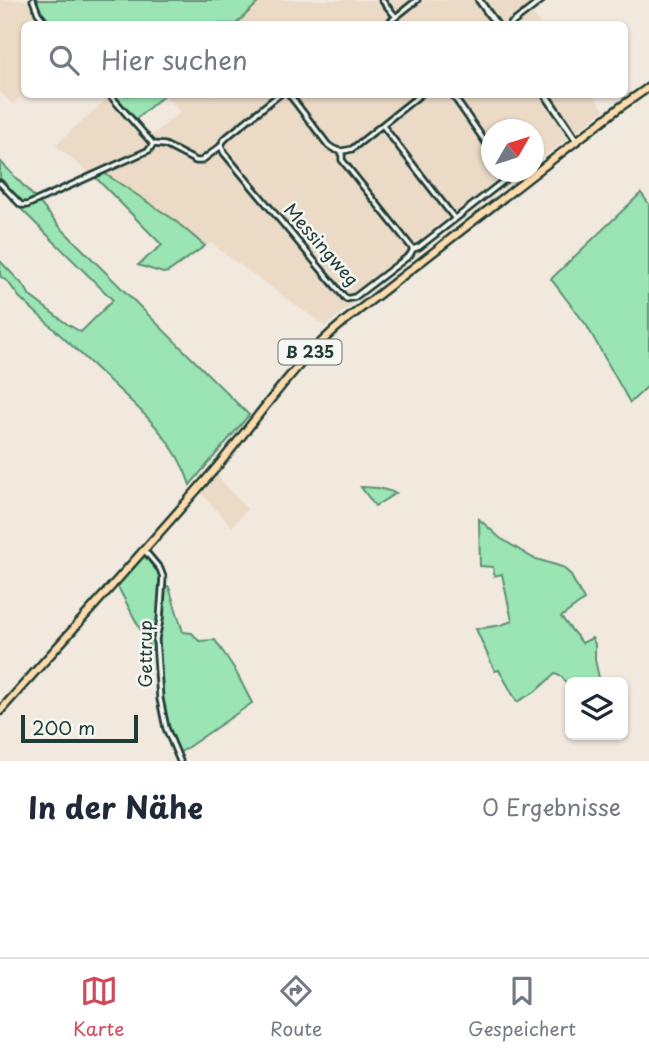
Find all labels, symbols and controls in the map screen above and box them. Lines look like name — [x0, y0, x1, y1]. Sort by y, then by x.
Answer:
search box — [21, 21, 628, 98]
text: Hier suchen — [101, 40, 248, 79]
icon: search — [45, 41, 83, 79]
north arrow — [481, 119, 544, 182]
street label: Messingweg — [278, 196, 366, 292]
road number: B 235 — [278, 340, 342, 364]
street label: Gettrup — [131, 620, 158, 688]
map controls — [565, 677, 628, 740]
button: layers — [565, 677, 628, 740]
scale bar — [21, 712, 138, 744]
text: 200 m — [32, 713, 95, 741]
text: In der Nähe — [28, 784, 203, 829]
text: 0 Ergebnisse — [482, 789, 621, 824]
tab: Karte — [73, 972, 124, 1042]
tab: Route — [270, 972, 322, 1042]
tab: Gespeichert — [468, 972, 576, 1042]

